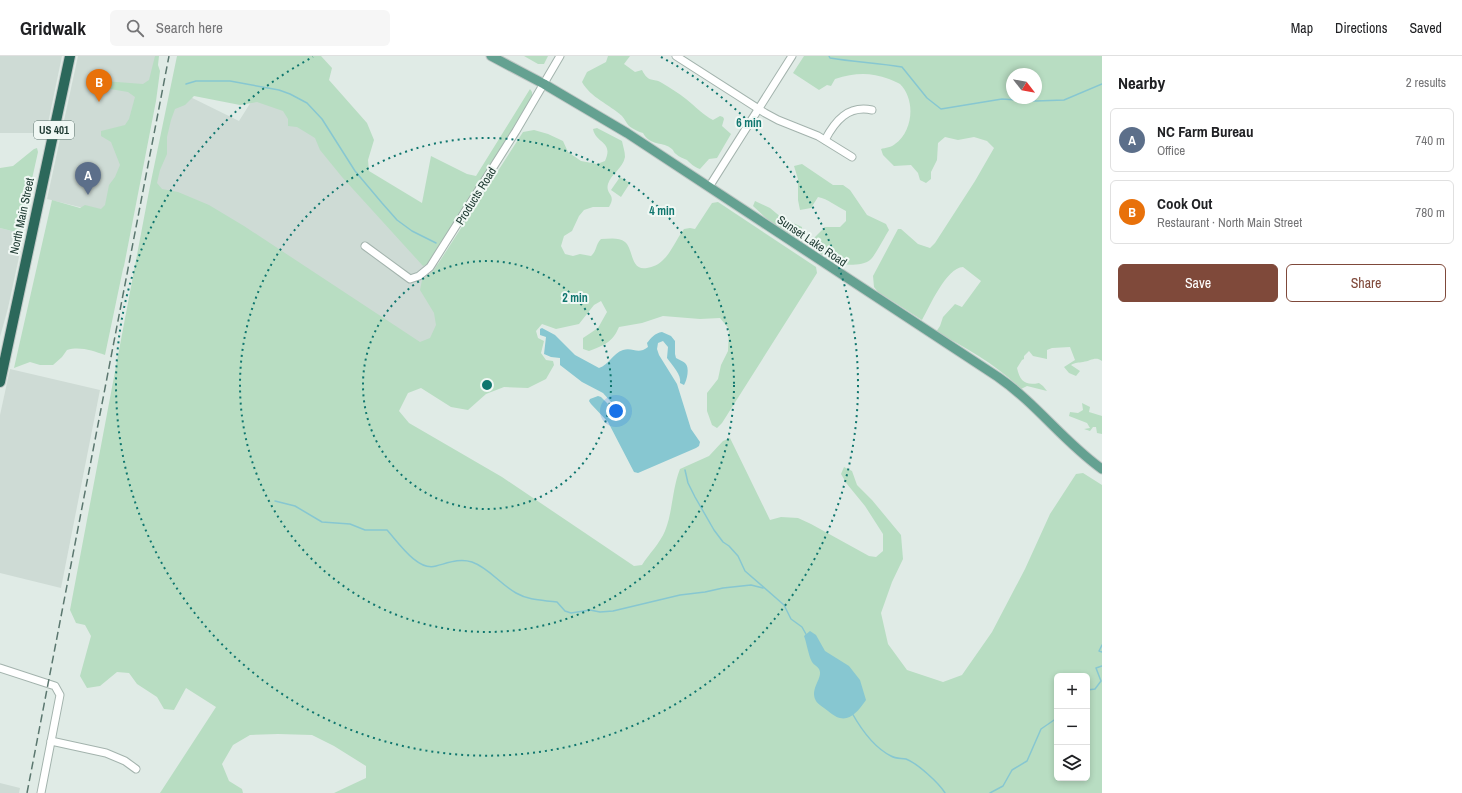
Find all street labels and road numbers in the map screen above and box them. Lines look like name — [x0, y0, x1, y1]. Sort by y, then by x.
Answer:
road number: US 401 — [34, 121, 74, 139]
street label: Products Road — [452, 164, 500, 228]
street label: North Main Street — [6, 176, 38, 256]
street label: Sunset Lake Road — [774, 212, 850, 270]

